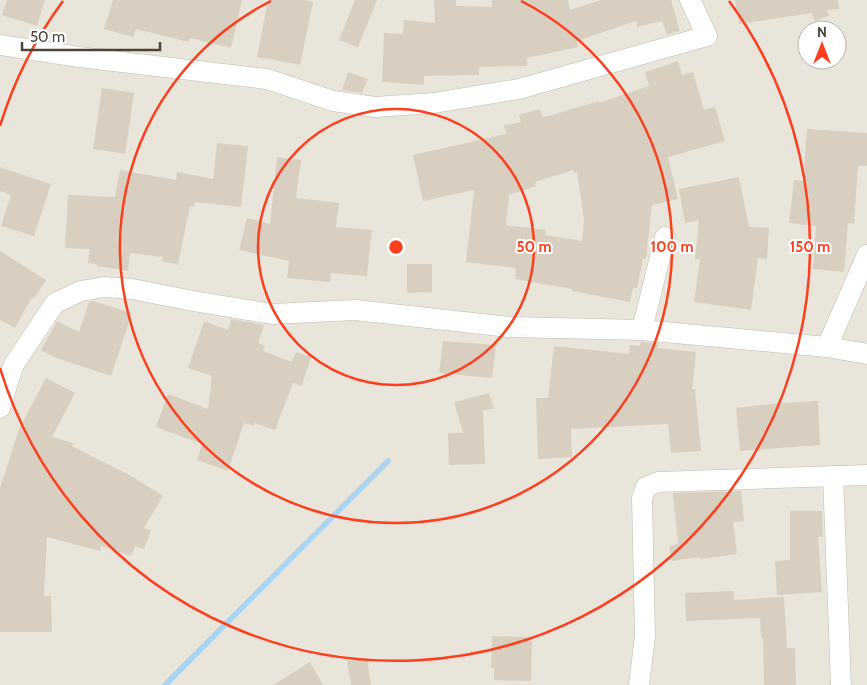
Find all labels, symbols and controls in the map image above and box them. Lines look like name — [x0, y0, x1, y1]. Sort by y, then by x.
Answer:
scale bar — [22, 20, 160, 52]
north arrow — [797, 20, 847, 70]
text: N — [817, 23, 827, 41]
text: 50 m — [30, 28, 65, 46]
centre of rings — [387, 238, 405, 256]
text: 50 m — [516, 238, 552, 256]
text: 100 m — [650, 238, 694, 256]
text: 150 m — [790, 238, 830, 256]

